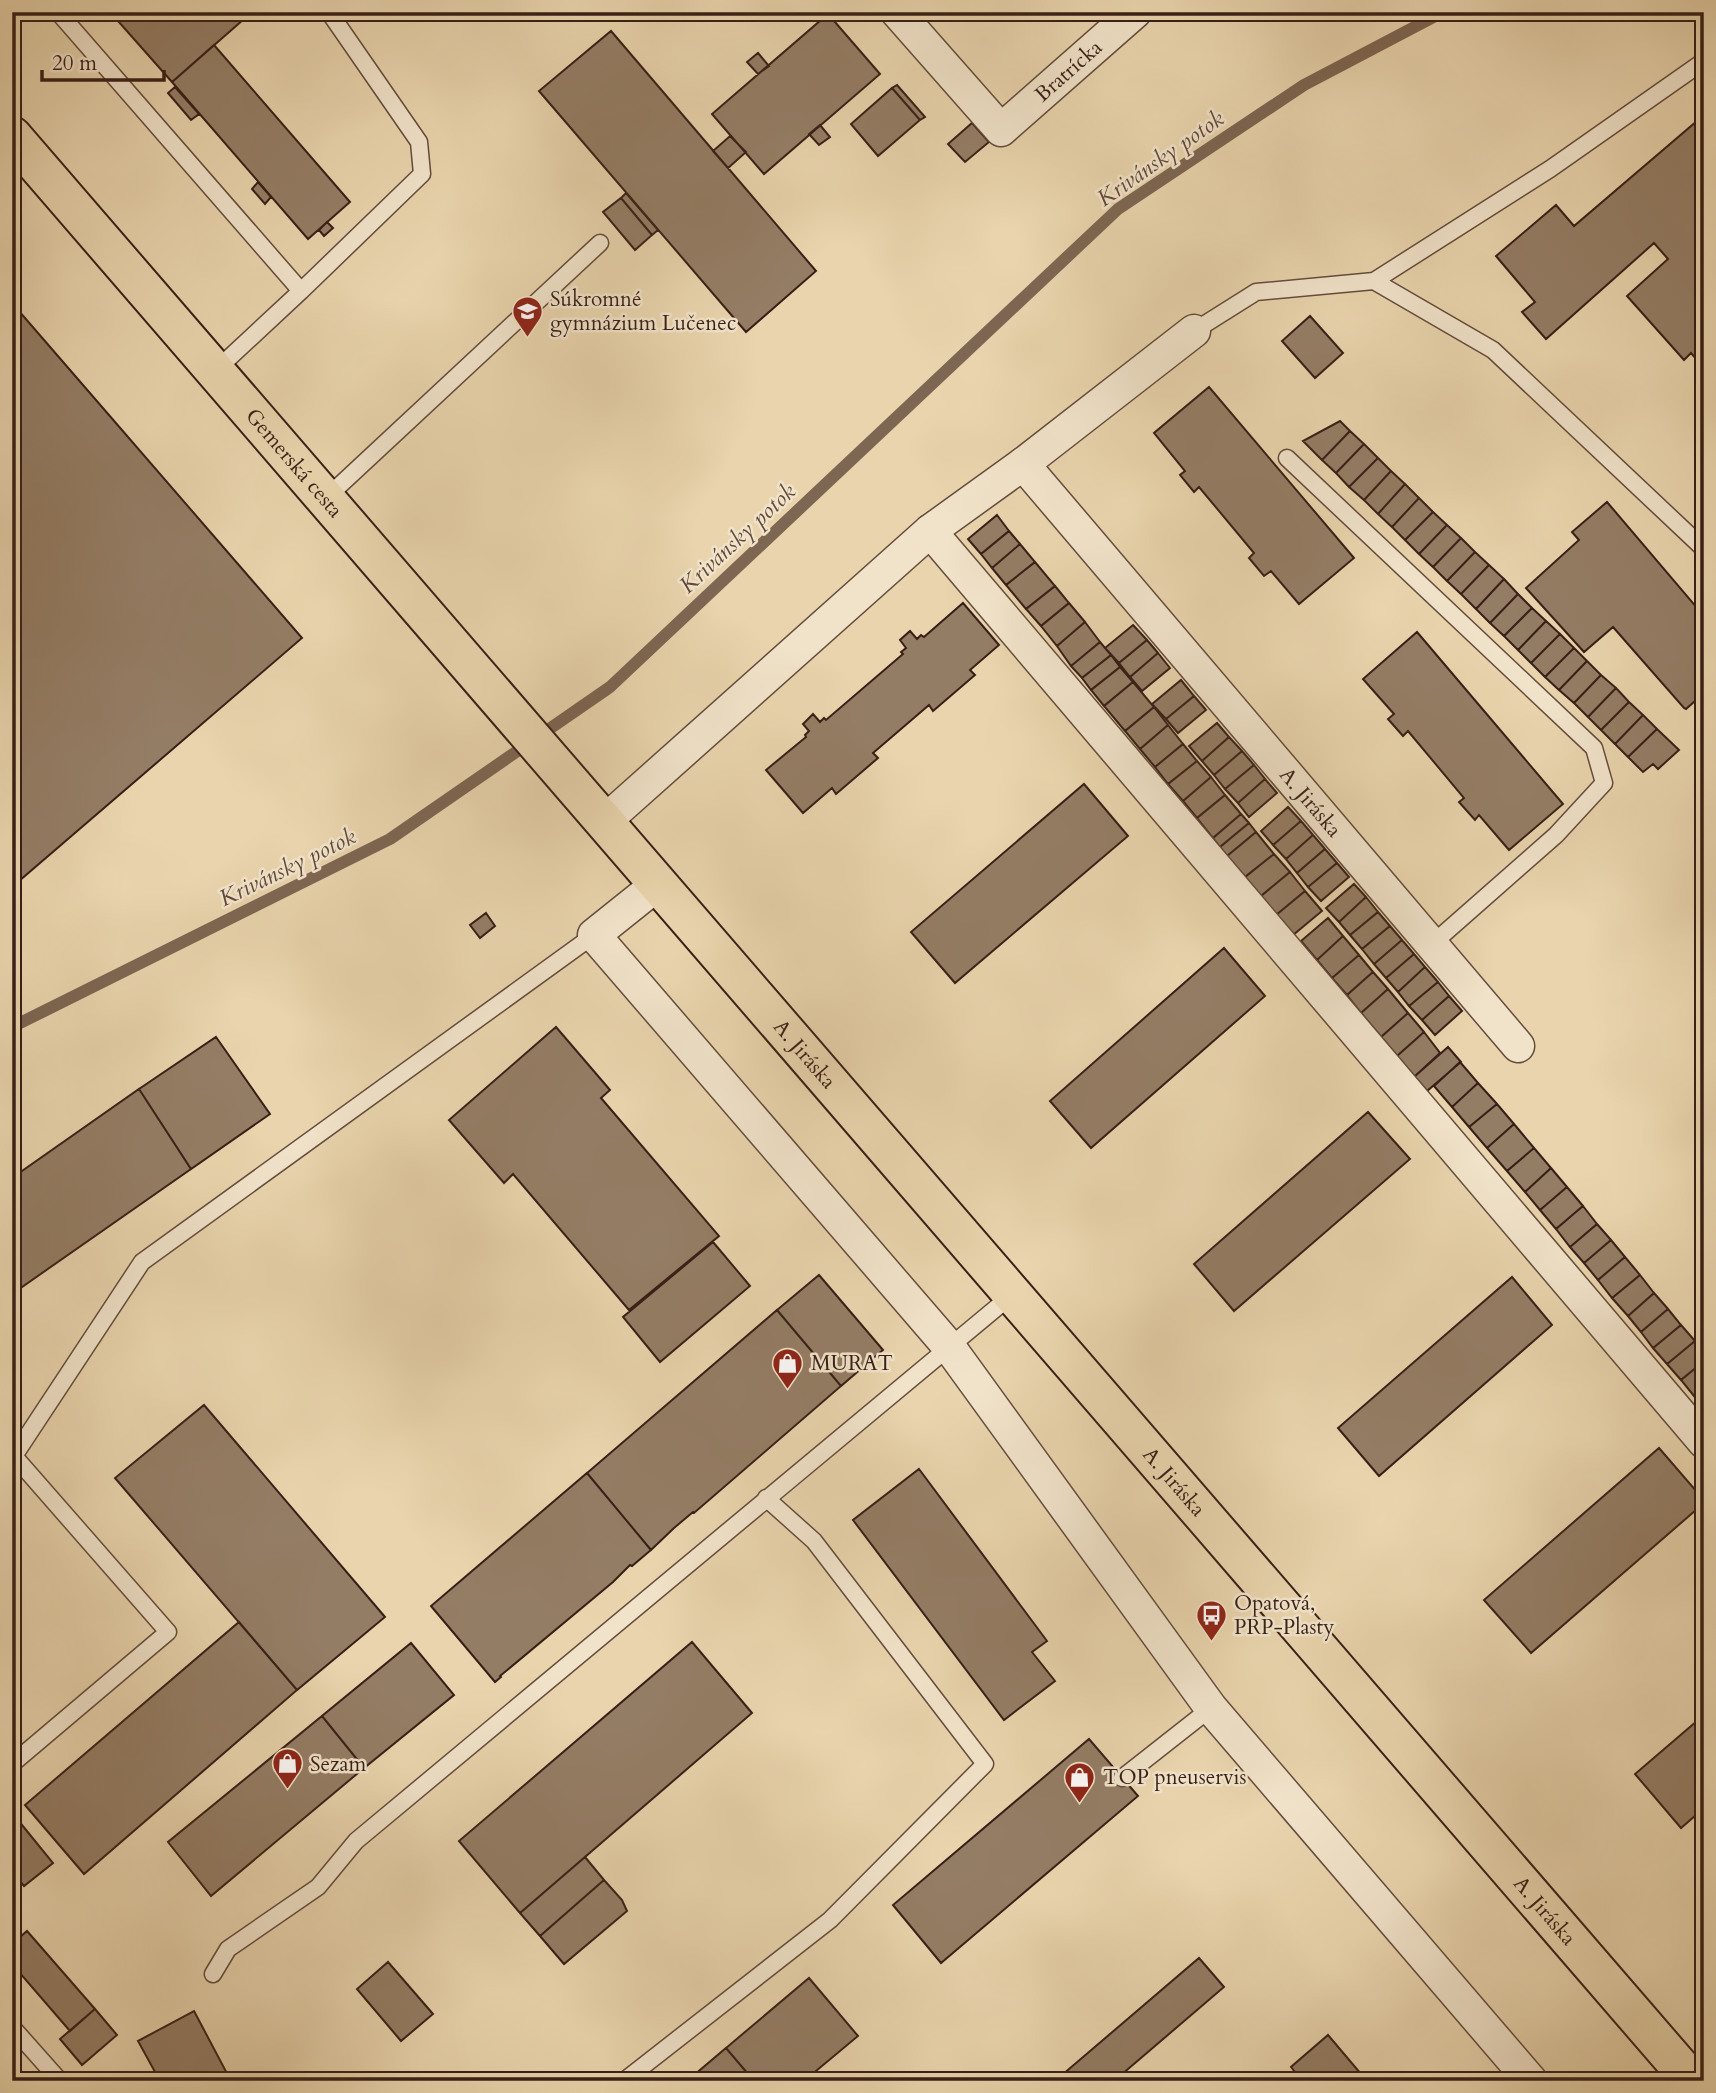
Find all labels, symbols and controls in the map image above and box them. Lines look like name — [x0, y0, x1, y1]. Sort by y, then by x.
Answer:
street label: Bratrícka — [1029, 33, 1109, 109]
scale bar — [42, 38, 164, 82]
text: 20 m — [52, 49, 97, 78]
water label: Krivánsky potok — [1090, 103, 1231, 214]
place label: Súkromné gymnázium Lučenec — [550, 285, 736, 338]
school or university icon: Súkromné gymnázium Lučenec — [510, 294, 544, 338]
street label: Gemerská cesta — [239, 402, 349, 524]
water label: Krivánsky potok — [672, 476, 803, 600]
street label: A. Jiráska — [1272, 762, 1348, 844]
water label: Krivánsky potok — [214, 821, 361, 914]
street label: A. Jiráska — [766, 1013, 843, 1095]
shop icon: MURAT — [771, 1346, 805, 1390]
place label: MURAT — [811, 1349, 893, 1378]
street label: A. Jiráska — [1136, 1441, 1212, 1523]
place label: Opatová, PRP-Plasty — [1234, 1589, 1334, 1642]
bus stop icon: Opatová, PRP-Plasty — [1194, 1598, 1228, 1642]
shop icon: Sezam — [270, 1747, 304, 1791]
place label: Sezam — [310, 1750, 367, 1779]
shop icon: TOP pneuservis — [1063, 1760, 1097, 1804]
place label: TOP pneuservis — [1103, 1763, 1247, 1792]
street label: A. Jiráska — [1506, 1870, 1583, 1952]

